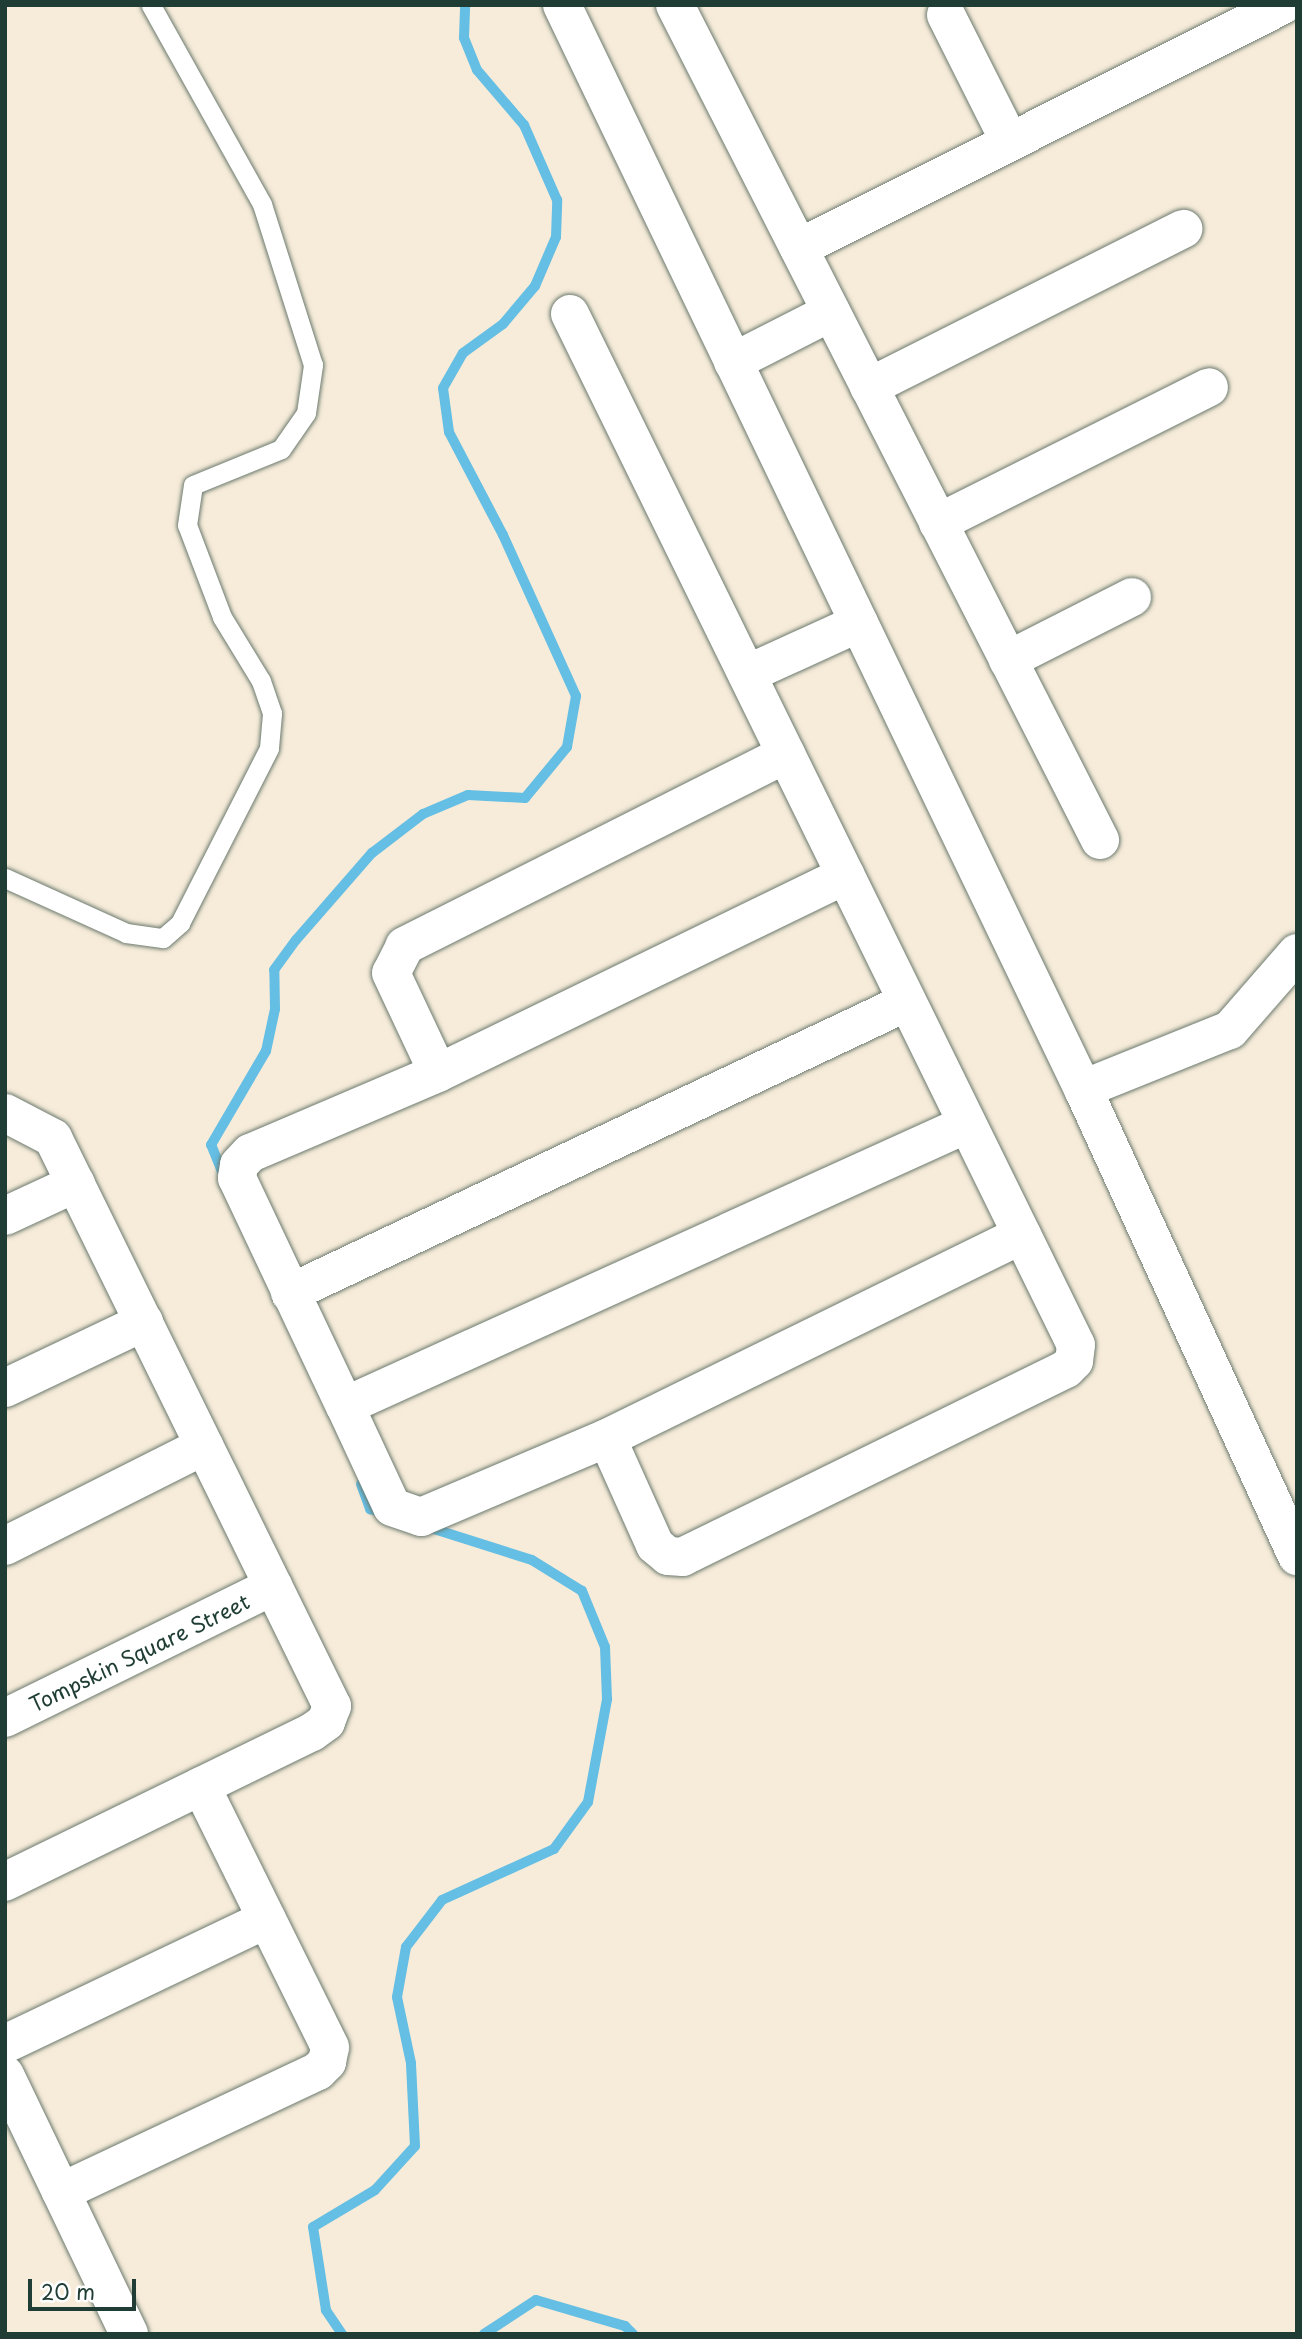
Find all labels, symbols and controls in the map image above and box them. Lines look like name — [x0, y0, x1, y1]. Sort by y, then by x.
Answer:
street label: Tompskin Square Street — [24, 1587, 254, 1717]
scale bar — [32, 2266, 140, 2310]
text: 20 m — [41, 2275, 95, 2307]

